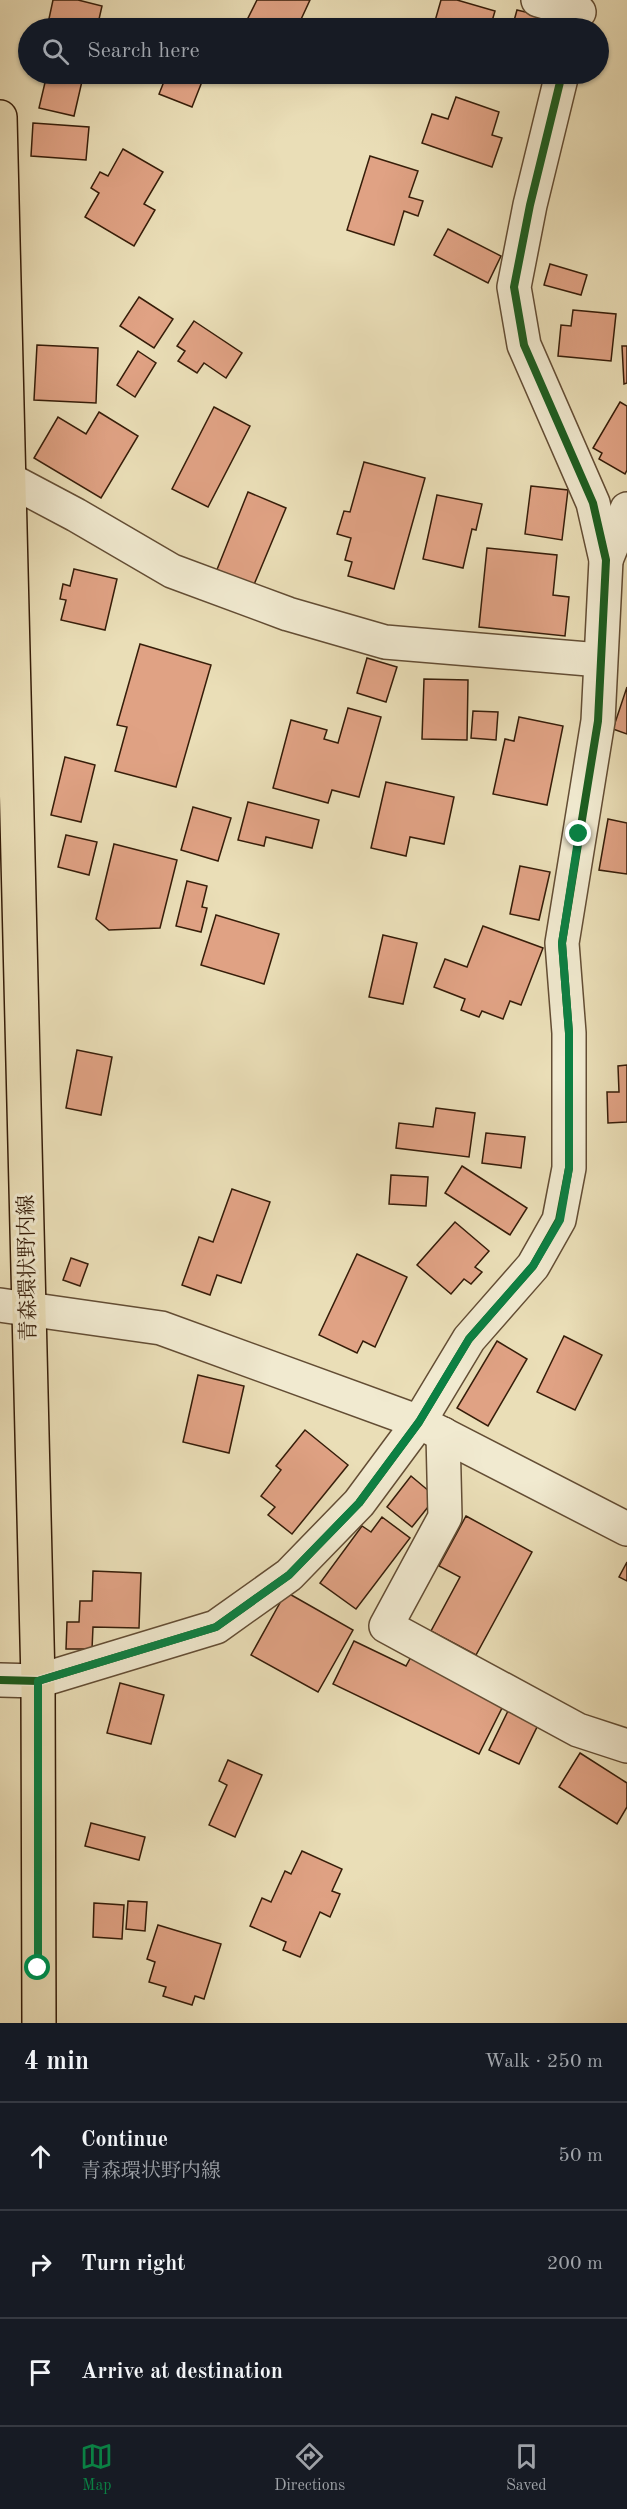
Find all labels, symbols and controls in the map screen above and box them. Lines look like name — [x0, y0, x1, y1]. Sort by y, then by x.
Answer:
search box — [18, 18, 609, 84]
icon: search — [39, 35, 72, 68]
text: Search here — [87, 40, 200, 62]
route end — [565, 820, 591, 846]
street label: 青森環状野内線 — [15, 1194, 40, 1342]
route start — [24, 1954, 50, 1980]
text: 4 min — [24, 2049, 89, 2075]
text: Walk · 250 m — [484, 2052, 603, 2072]
text: Continue — [81, 2129, 168, 2151]
icon: ahead — [24, 2140, 57, 2173]
text: 50 m — [558, 2146, 603, 2166]
text: 青森環状野内線 — [81, 2162, 221, 2182]
icon: right — [24, 2248, 57, 2281]
text: Turn right — [81, 2253, 185, 2275]
text: 200 m — [547, 2254, 603, 2274]
icon: arrive — [24, 2356, 57, 2389]
text: Arrive at destination — [81, 2361, 283, 2383]
tab: Map — [80, 2440, 113, 2496]
tab: Directions — [274, 2440, 345, 2496]
tab: Saved — [506, 2440, 547, 2496]

